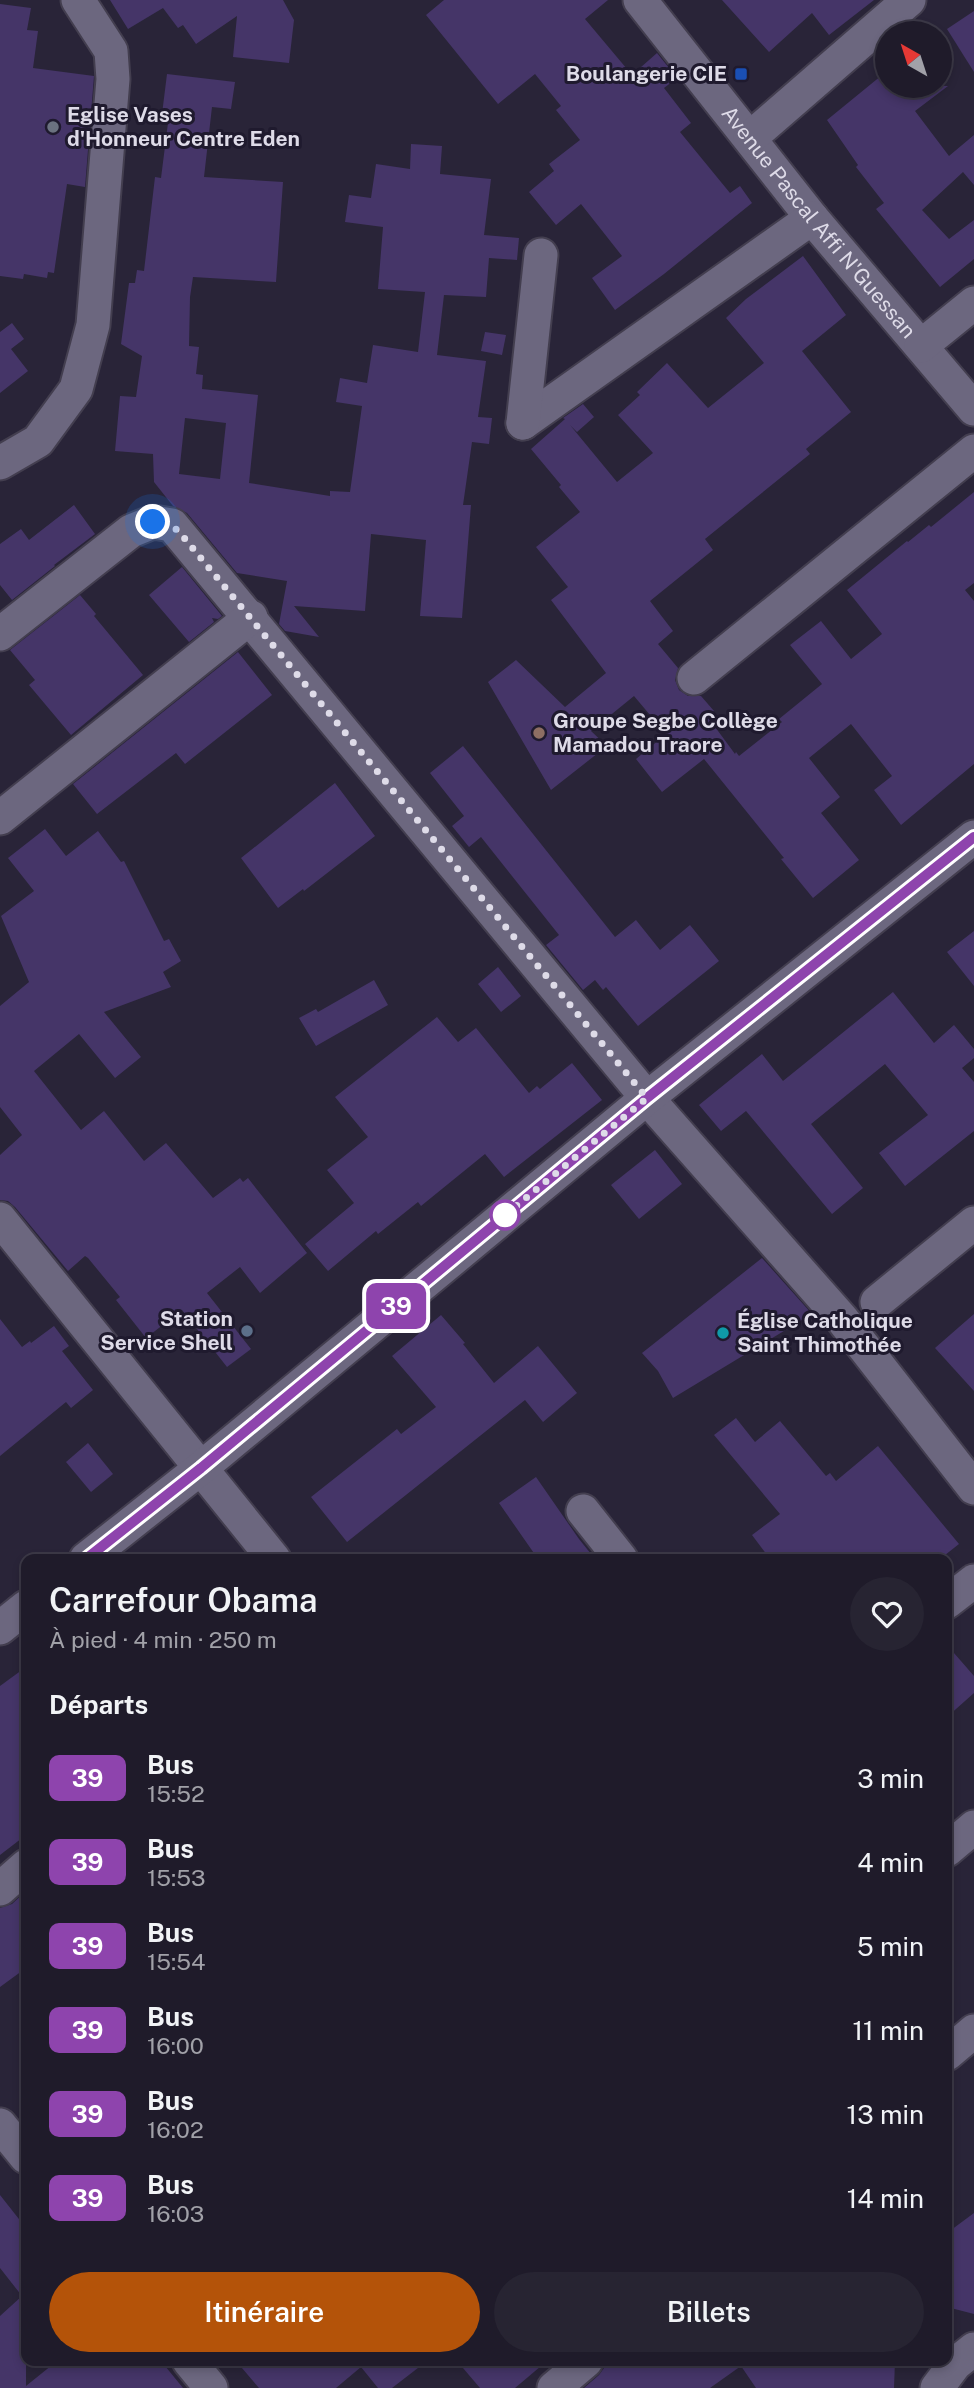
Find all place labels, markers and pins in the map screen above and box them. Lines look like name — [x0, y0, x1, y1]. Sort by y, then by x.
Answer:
place label: Boulangerie CIE — [566, 61, 727, 86]
marker: Boulangerie CIE — [733, 66, 749, 82]
place label: Eglise Vases d'Honneur Centre Eden — [67, 102, 300, 151]
marker: Eglise Vases d'Honneur Centre Eden — [45, 119, 61, 135]
place label: Groupe Segbe Collège Mamadou Traore — [553, 708, 778, 757]
marker: Groupe Segbe Collège Mamadou Traore — [531, 725, 547, 741]
unlabelled marker — [490, 1200, 520, 1230]
place label: Station Service Shell — [100, 1306, 233, 1355]
place label: Église Catholique Saint Thimothée — [737, 1308, 913, 1357]
marker: Station Service Shell — [239, 1323, 255, 1339]
marker: Église Catholique Saint Thimothée — [715, 1325, 731, 1341]

